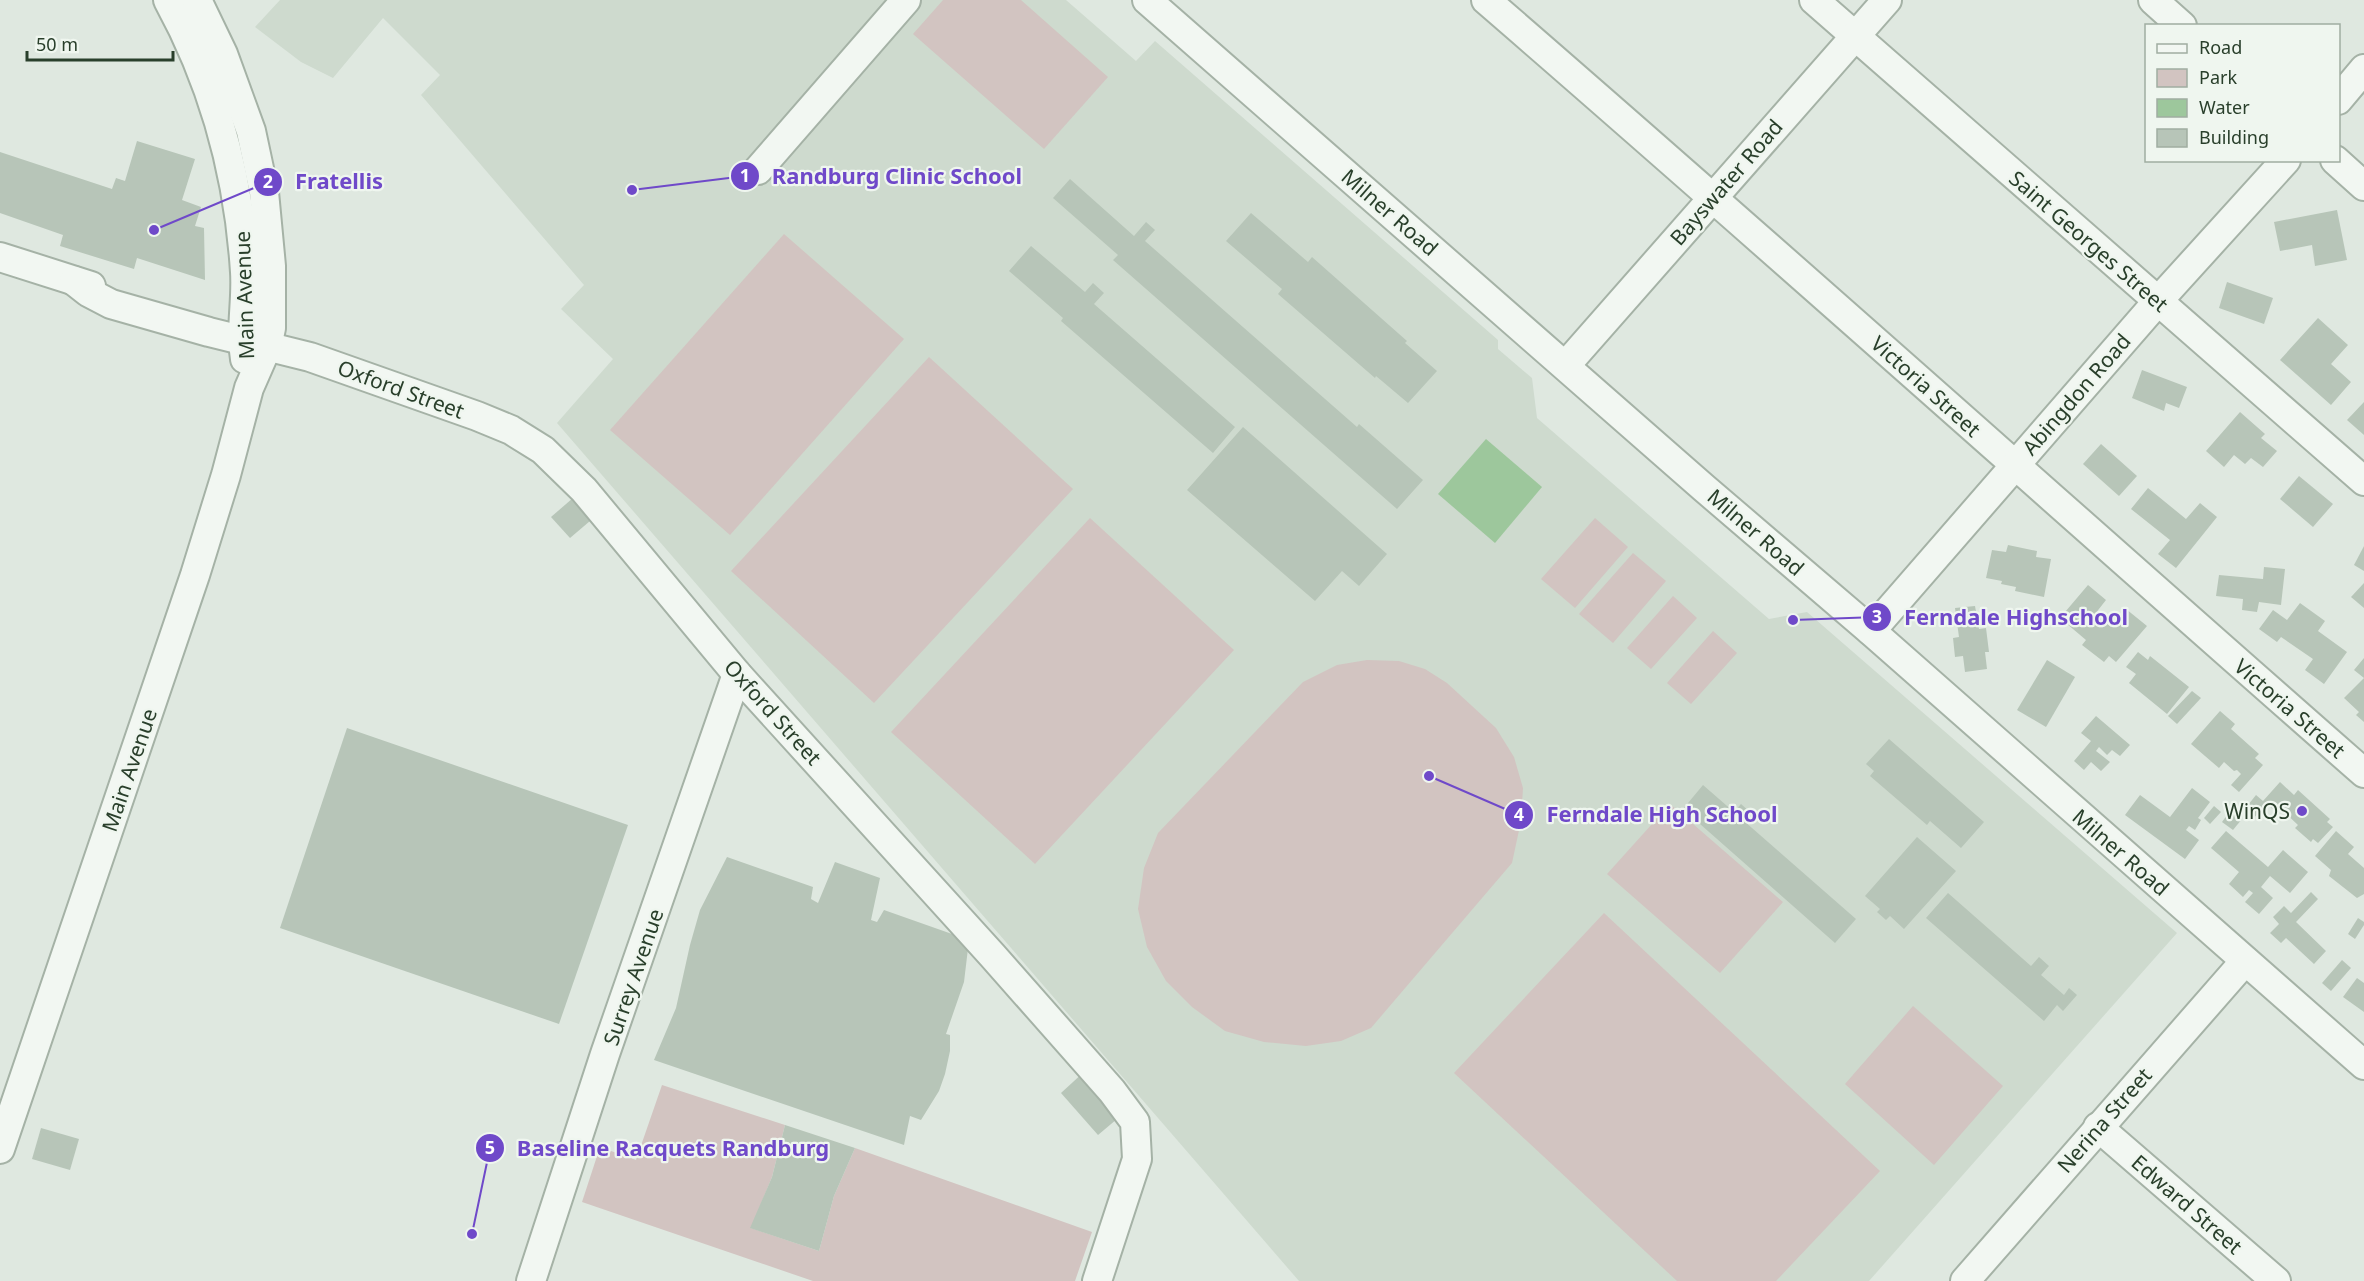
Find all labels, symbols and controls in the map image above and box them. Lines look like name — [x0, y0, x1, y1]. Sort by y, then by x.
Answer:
scale bar — [27, 24, 172, 62]
legend — [2145, 24, 2340, 162]
text: 50 m — [36, 32, 78, 56]
text: Road — [2199, 35, 2242, 59]
text: Park — [2199, 65, 2237, 89]
text: Water — [2199, 95, 2250, 119]
street label: Bayswater Road — [1663, 113, 1789, 251]
text: Building — [2199, 125, 2269, 149]
callout: Randburg Clinic School — [730, 156, 1034, 196]
text: Randburg Clinic School — [772, 160, 1022, 190]
callout: Fratellis — [253, 162, 395, 202]
street label: Milner Road — [1336, 162, 1444, 262]
text: 1 — [740, 163, 750, 187]
street label: Saint Georges Street — [2004, 164, 2175, 318]
text: Fratellis — [295, 165, 383, 195]
text: 2 — [263, 169, 273, 193]
street label: Main Avenue — [228, 230, 260, 360]
street label: Abingdon Road — [2016, 327, 2136, 461]
street label: Victoria Street — [1865, 329, 1987, 443]
street label: Oxford Street — [334, 353, 469, 425]
street label: Milner Road — [1702, 482, 1810, 582]
callout: Ferndale Highschool — [1862, 597, 2140, 637]
text: Ferndale Highschool — [1904, 601, 2128, 631]
text: 3 — [1872, 604, 1882, 628]
street label: Victoria Street — [2229, 652, 2352, 764]
street label: Oxford Street — [718, 653, 828, 771]
street label: Main Avenue — [95, 705, 163, 835]
callout: Ferndale High School — [1504, 795, 1789, 835]
place label: WinQS — [2224, 797, 2290, 825]
text: Ferndale High School — [1546, 798, 1778, 828]
text: 4 — [1514, 802, 1524, 826]
street label: Milner Road — [2067, 802, 2175, 902]
marker: WinQS — [2295, 804, 2309, 818]
street label: Surrey Avenue — [597, 905, 669, 1049]
street label: Nerina Street — [2051, 1061, 2158, 1179]
callout: Baseline Racquets Randburg — [475, 1128, 841, 1168]
text: Baseline Racquets Randburg — [517, 1132, 829, 1162]
text: 5 — [485, 1135, 495, 1159]
street label: Edward Street — [2126, 1148, 2249, 1260]

